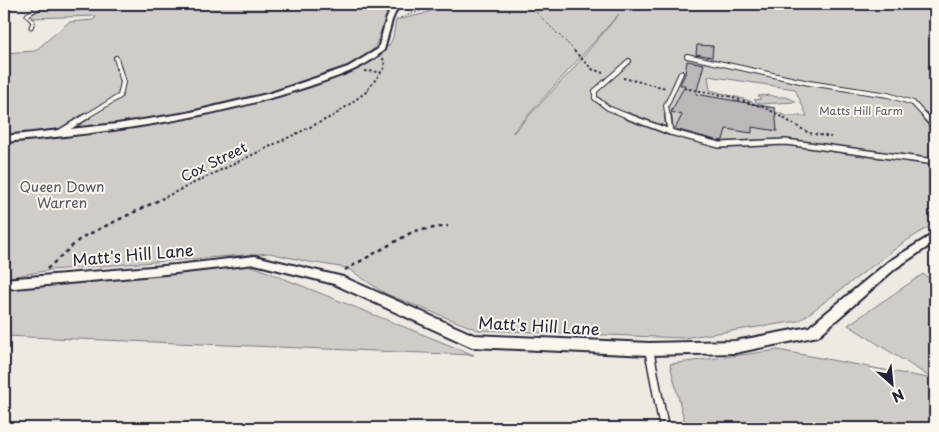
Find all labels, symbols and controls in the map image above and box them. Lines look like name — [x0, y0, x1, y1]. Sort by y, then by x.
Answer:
park label: Matts Hill Farm — [819, 102, 903, 119]
street label: Cox Street — [177, 136, 251, 187]
park label: Queen Down Warren — [20, 176, 104, 213]
street label: Matt's Hill Lane — [71, 237, 195, 271]
street label: Matt's Hill Lane — [478, 310, 600, 340]
north arrow — [866, 360, 916, 410]
text: N — [888, 384, 908, 408]

